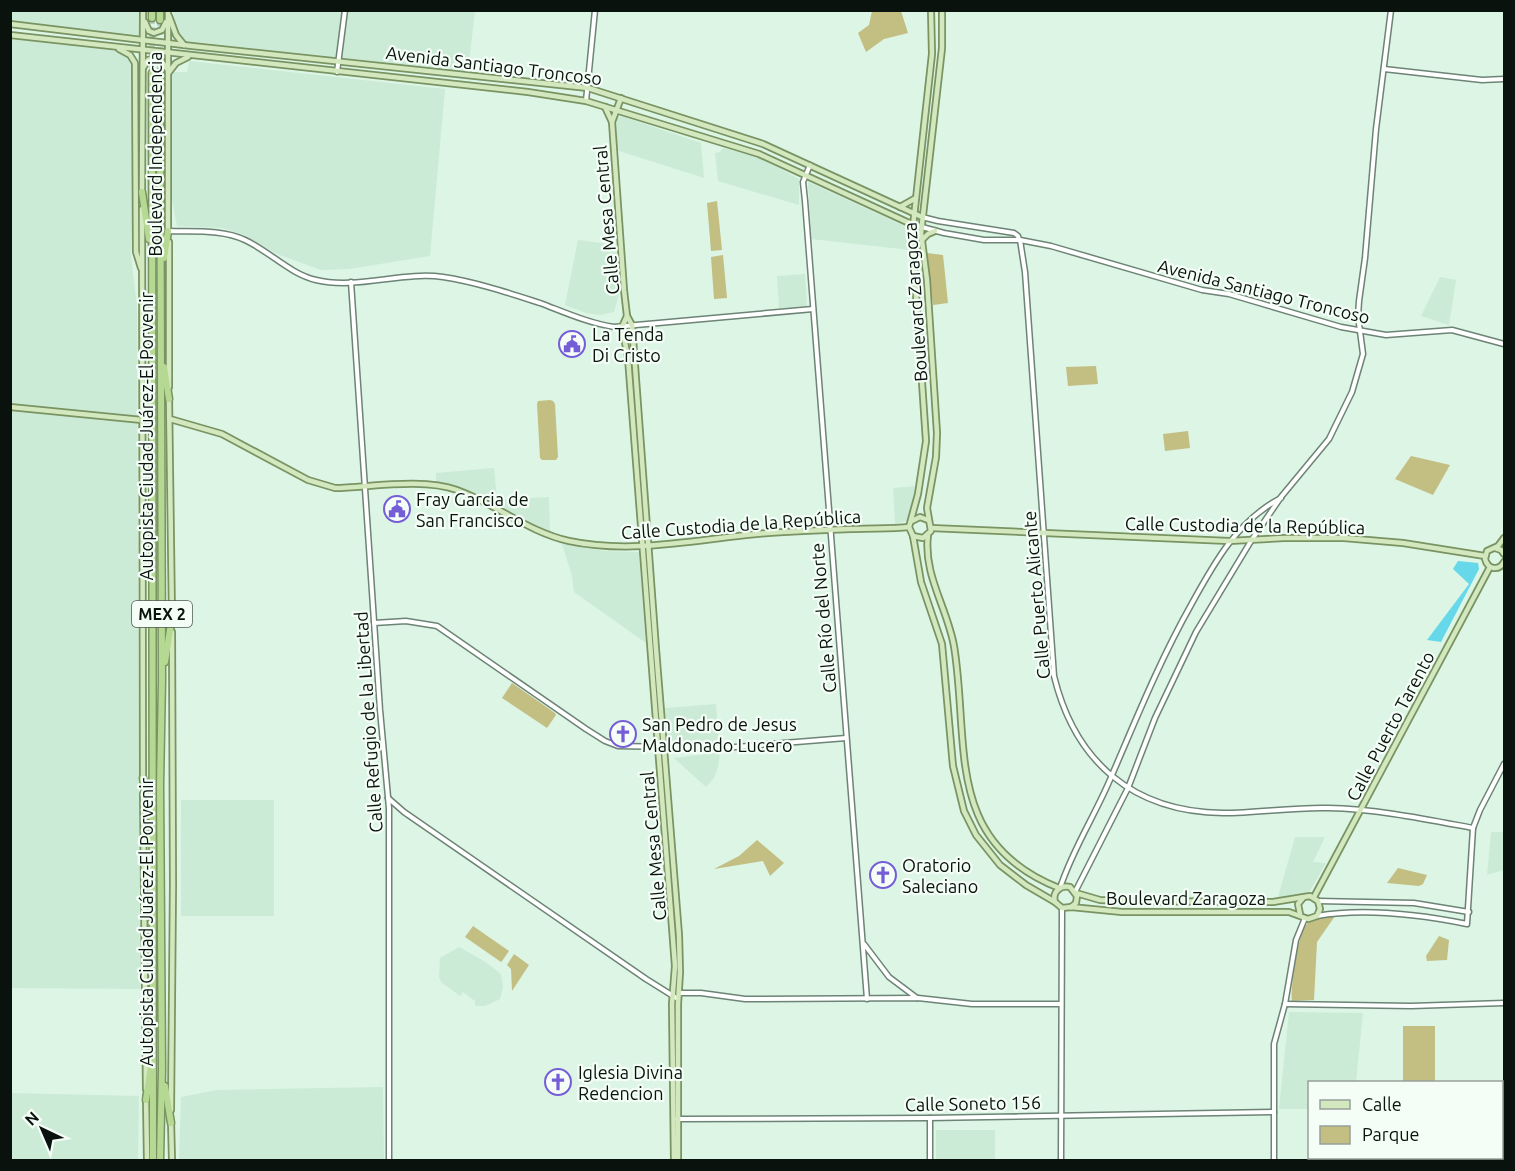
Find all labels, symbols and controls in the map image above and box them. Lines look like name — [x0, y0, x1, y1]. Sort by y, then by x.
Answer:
street label: Avenida Santiago Troncoso — [385, 42, 603, 88]
street label: Boulevard Independencia — [145, 51, 165, 257]
street label: Calle Mesa Central — [589, 144, 622, 295]
street label: Boulevard Zaragoza — [899, 221, 931, 383]
street label: Avenida Santiago Troncoso — [1156, 255, 1372, 327]
street label: Autopista Ciudad Juárez-El Porvenir — [136, 291, 156, 580]
place label: La Tenda Di Cristo — [592, 324, 664, 365]
public building icon: La Tenda Di Cristo — [557, 329, 587, 359]
place label: Fray Garcia de San Francisco — [416, 489, 529, 530]
public building icon: Fray Garcia de San Francisco — [382, 494, 412, 524]
street label: Calle Custodia de la República — [620, 506, 862, 542]
street label: Calle Puerto Alicante — [1019, 510, 1053, 680]
street label: Calle Custodia de la República — [1125, 513, 1365, 537]
street label: Calle Río del Norte — [806, 542, 840, 694]
road number: MEX 2 — [132, 601, 192, 627]
street label: Calle Refugio de la Libertad — [350, 611, 386, 833]
street label: Calle Puerto Tarento — [1342, 648, 1438, 804]
place label: San Pedro de Jesus Maldonado Lucero — [642, 714, 797, 755]
church icon: San Pedro de Jesus Maldonado Lucero — [608, 719, 638, 749]
street label: Calle Mesa Central — [636, 770, 669, 921]
street label: Autopista Ciudad Juárez-El Porvenir — [136, 777, 156, 1066]
place label: Oratorio Saleciano — [902, 855, 978, 896]
church icon: Oratorio Saleciano — [868, 860, 898, 890]
street label: Boulevard Zaragoza — [1106, 888, 1266, 908]
place label: Iglesia Divina Redencion — [578, 1062, 683, 1103]
church icon: Iglesia Divina Redencion — [543, 1067, 573, 1097]
legend — [1308, 1081, 1503, 1159]
street label: Calle Soneto 156 — [905, 1092, 1041, 1114]
text: Calle — [1362, 1094, 1402, 1114]
north arrow — [12, 1099, 72, 1159]
text: N — [21, 1108, 42, 1129]
text: Parque — [1362, 1124, 1419, 1144]

